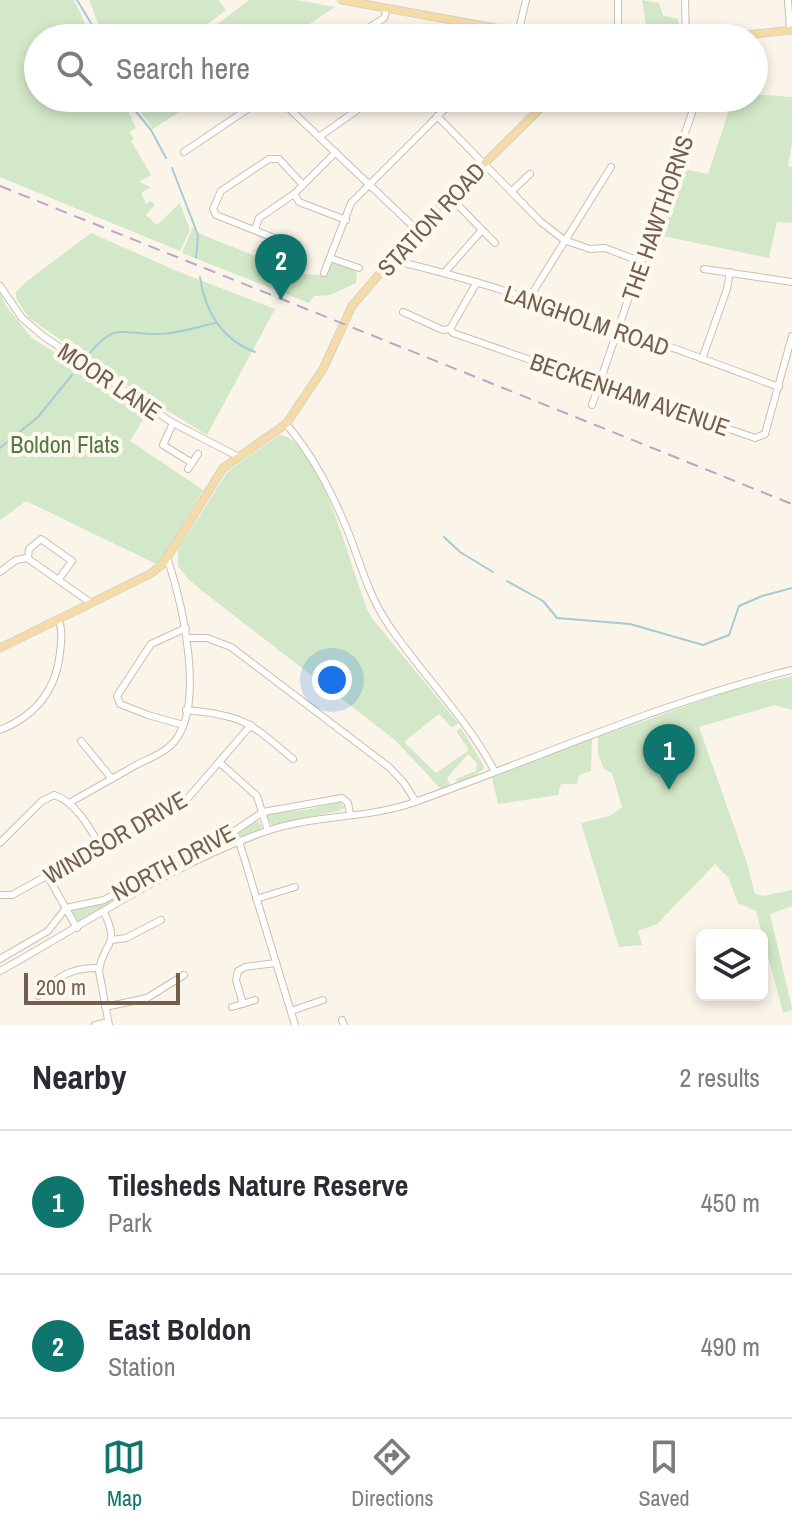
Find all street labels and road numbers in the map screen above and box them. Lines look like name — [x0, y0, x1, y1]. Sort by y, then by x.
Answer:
street label: THE HAWTHORNS — [614, 131, 700, 305]
street label: STATION ROAD — [370, 155, 492, 283]
street label: LANGHOLM ROAD — [500, 277, 674, 363]
street label: MOOR LANE — [52, 335, 168, 427]
street label: BECKENHAM AVENUE — [526, 345, 734, 443]
street label: WINDSOR DRIVE — [37, 783, 193, 891]
street label: NORTH DRIVE — [106, 816, 240, 908]

